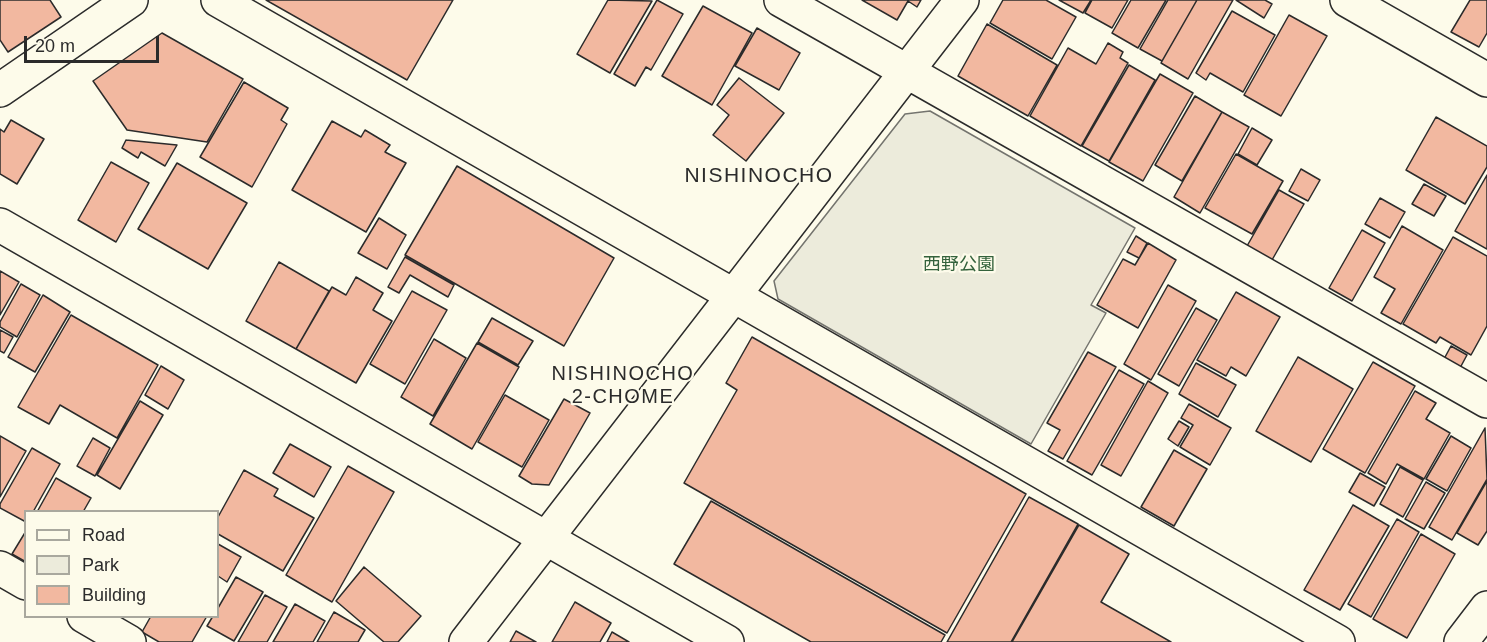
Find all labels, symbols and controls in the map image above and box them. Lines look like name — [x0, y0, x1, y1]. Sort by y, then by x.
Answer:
scale bar — [27, 24, 162, 62]
text: 20 m — [35, 36, 75, 56]
district label: NISHINOCHO — [684, 163, 834, 189]
park label: 西野公園 — [923, 254, 995, 276]
district label: NISHINOCHO 2-CHOME — [552, 362, 694, 409]
legend — [24, 510, 219, 618]
text: Road — [82, 525, 125, 545]
text: Park — [82, 555, 119, 575]
text: Building — [82, 585, 146, 605]

